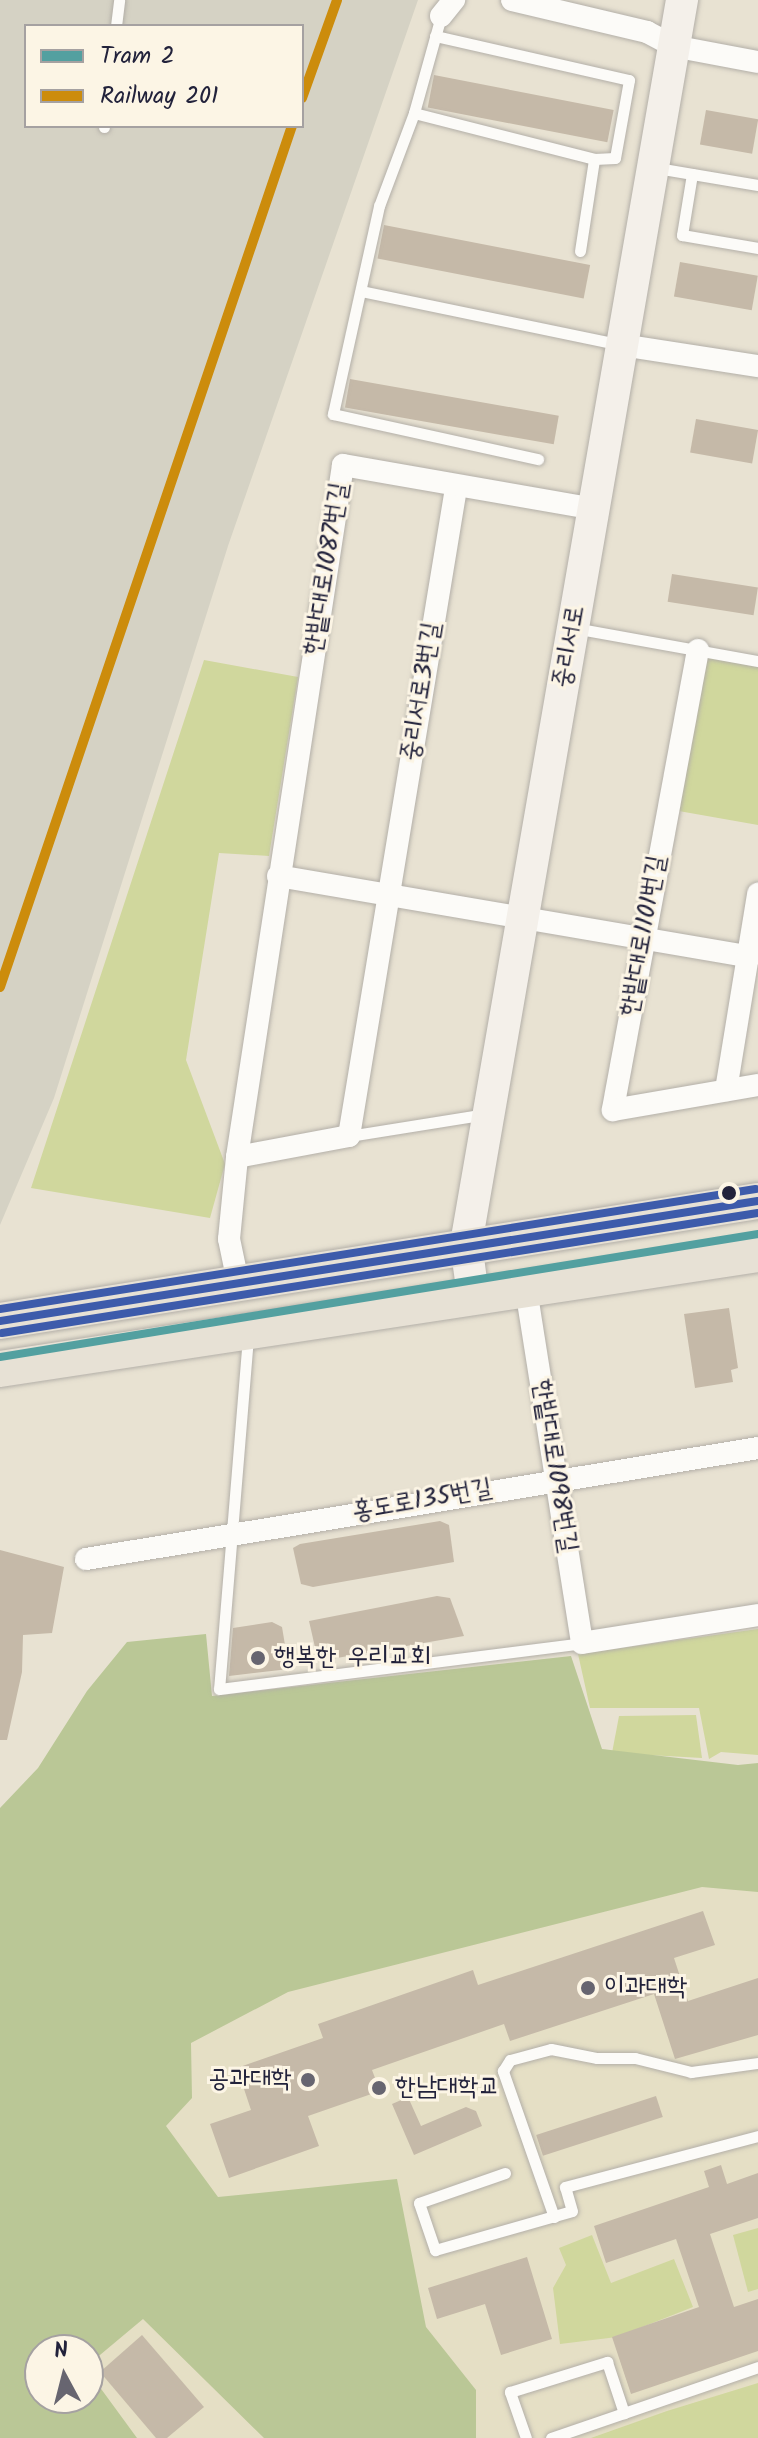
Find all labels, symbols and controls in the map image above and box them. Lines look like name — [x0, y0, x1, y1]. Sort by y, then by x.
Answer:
legend — [24, 24, 304, 128]
text: Tram 2 — [100, 37, 175, 76]
text: Railway 201 — [100, 77, 219, 116]
street label: 한밭대로1087번길 — [298, 480, 356, 658]
street label: 중리서로 — [547, 603, 593, 691]
street label: 중리서로3번길 — [396, 620, 448, 764]
street label: 한밭대로1101번길 — [614, 853, 674, 1019]
unlabelled marker — [721, 1185, 737, 1201]
street label: 한밭대로1098번길 — [525, 1377, 583, 1555]
street label: 홍도로135번길 — [350, 1473, 494, 1529]
place label: 행복한 우리교회 — [274, 1642, 431, 1674]
marker: 행복한 우리교회 — [249, 1649, 267, 1667]
place label: 이과대학 — [604, 1972, 688, 2004]
marker: 이과대학 — [579, 1979, 597, 1997]
place label: 공과대학 — [208, 2064, 292, 2096]
marker: 공과대학 — [299, 2071, 317, 2089]
place label: 한남대학교 — [395, 2072, 500, 2104]
marker: 한남대학교 — [370, 2079, 388, 2097]
text: N — [52, 2333, 70, 2370]
north arrow — [24, 2334, 104, 2414]

